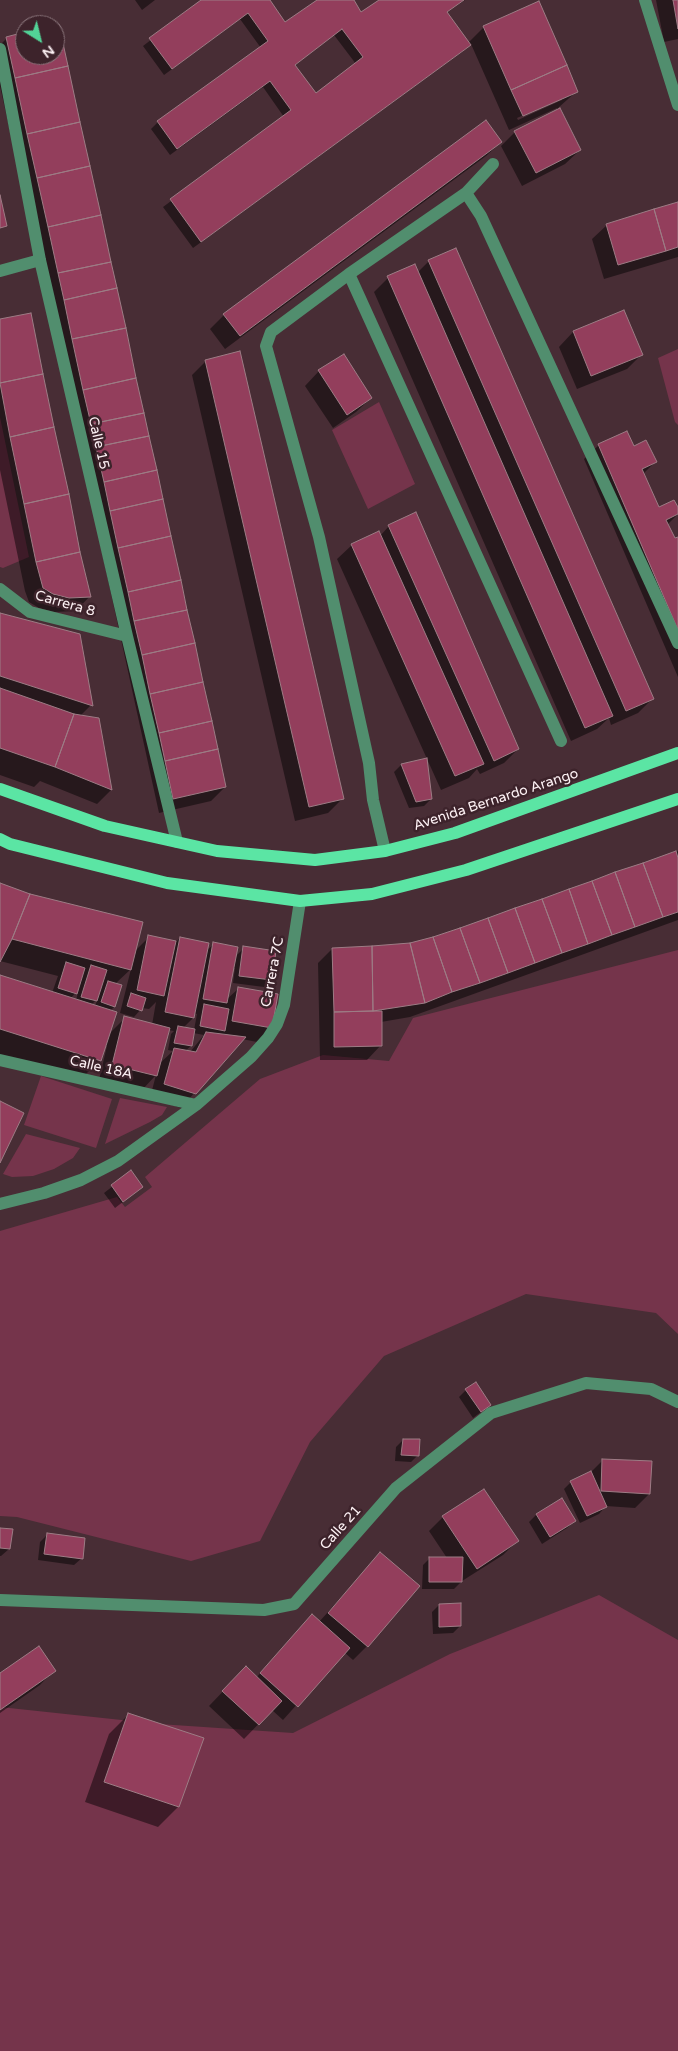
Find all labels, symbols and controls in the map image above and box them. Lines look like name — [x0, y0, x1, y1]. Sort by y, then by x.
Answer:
north arrow — [15, 15, 65, 65]
text: N — [39, 42, 58, 62]
street label: Calle 15 — [84, 415, 112, 471]
street label: Carrera 8 — [33, 587, 97, 621]
street label: Avenida Bernardo Arango — [411, 765, 581, 835]
street label: Carrera 7C — [258, 935, 288, 1009]
street label: Calle 18A — [68, 1053, 134, 1083]
street label: Calle 21 — [317, 1502, 365, 1554]

